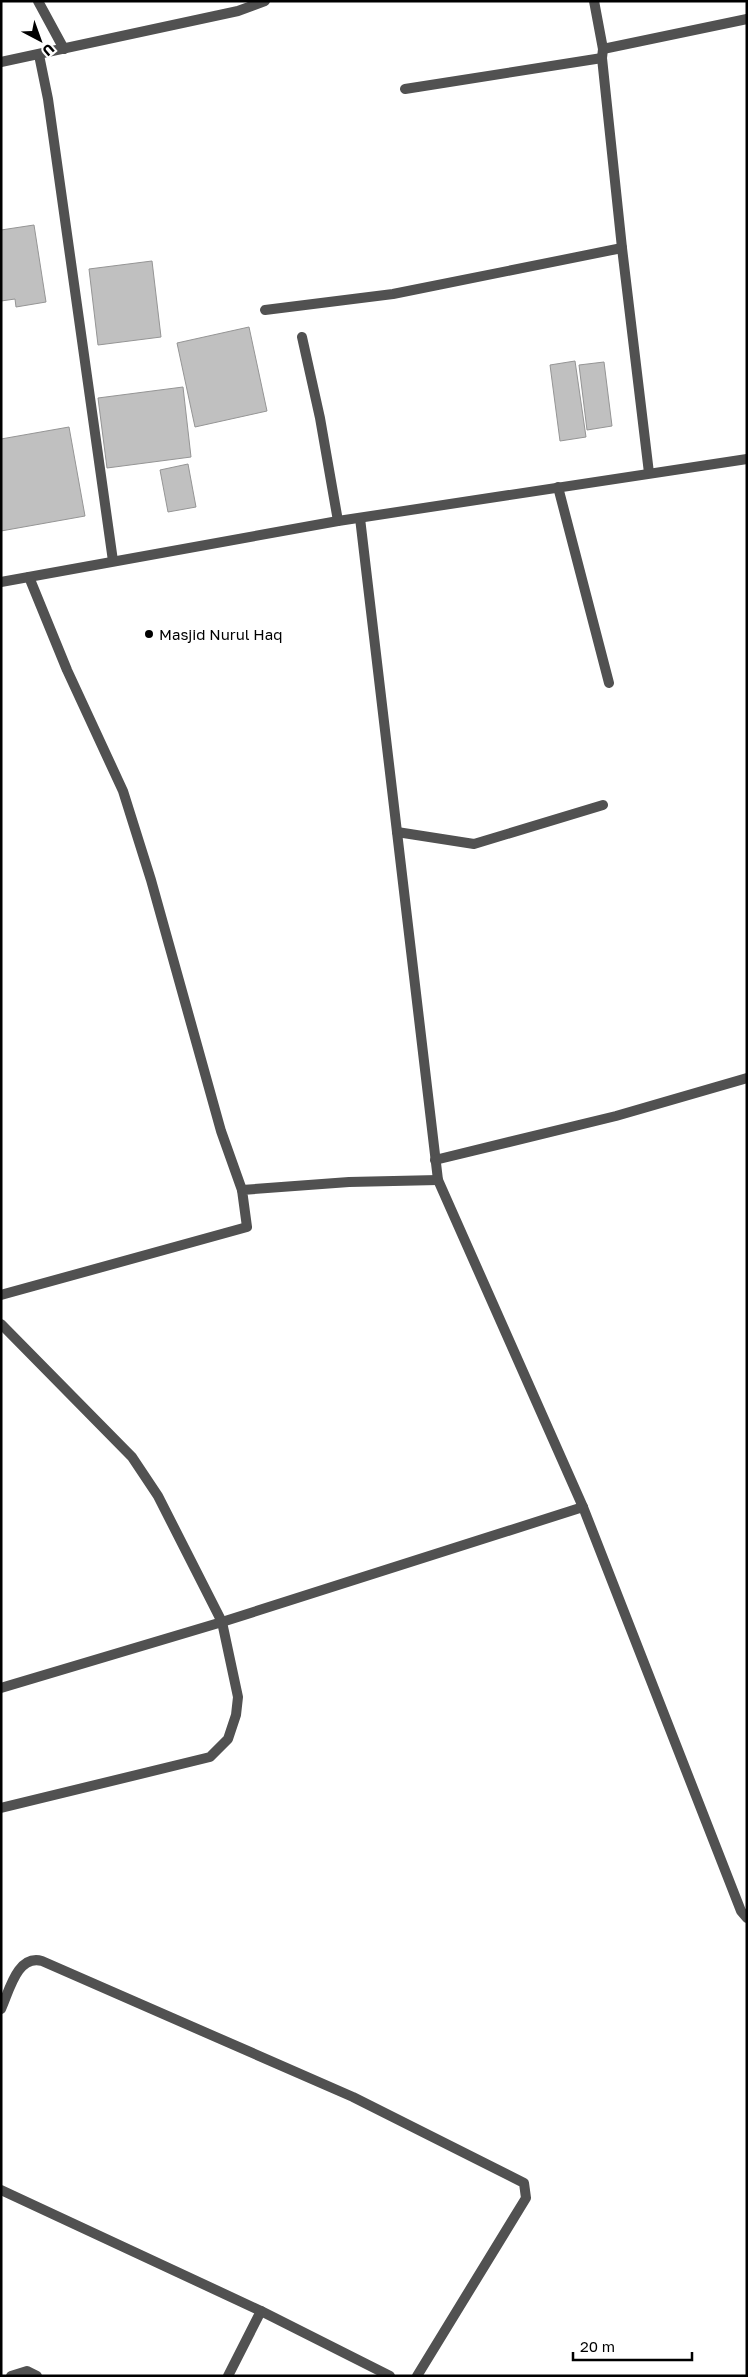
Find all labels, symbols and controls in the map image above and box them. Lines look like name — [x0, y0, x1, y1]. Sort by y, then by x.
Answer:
north arrow — [15, 15, 65, 65]
text: U — [39, 40, 58, 60]
place label: Masjid Nurul Haq — [159, 625, 282, 643]
marker: Masjid Nurul Haq — [143, 628, 155, 640]
scale bar — [573, 2330, 692, 2362]
text: 20 m — [580, 2337, 615, 2355]

